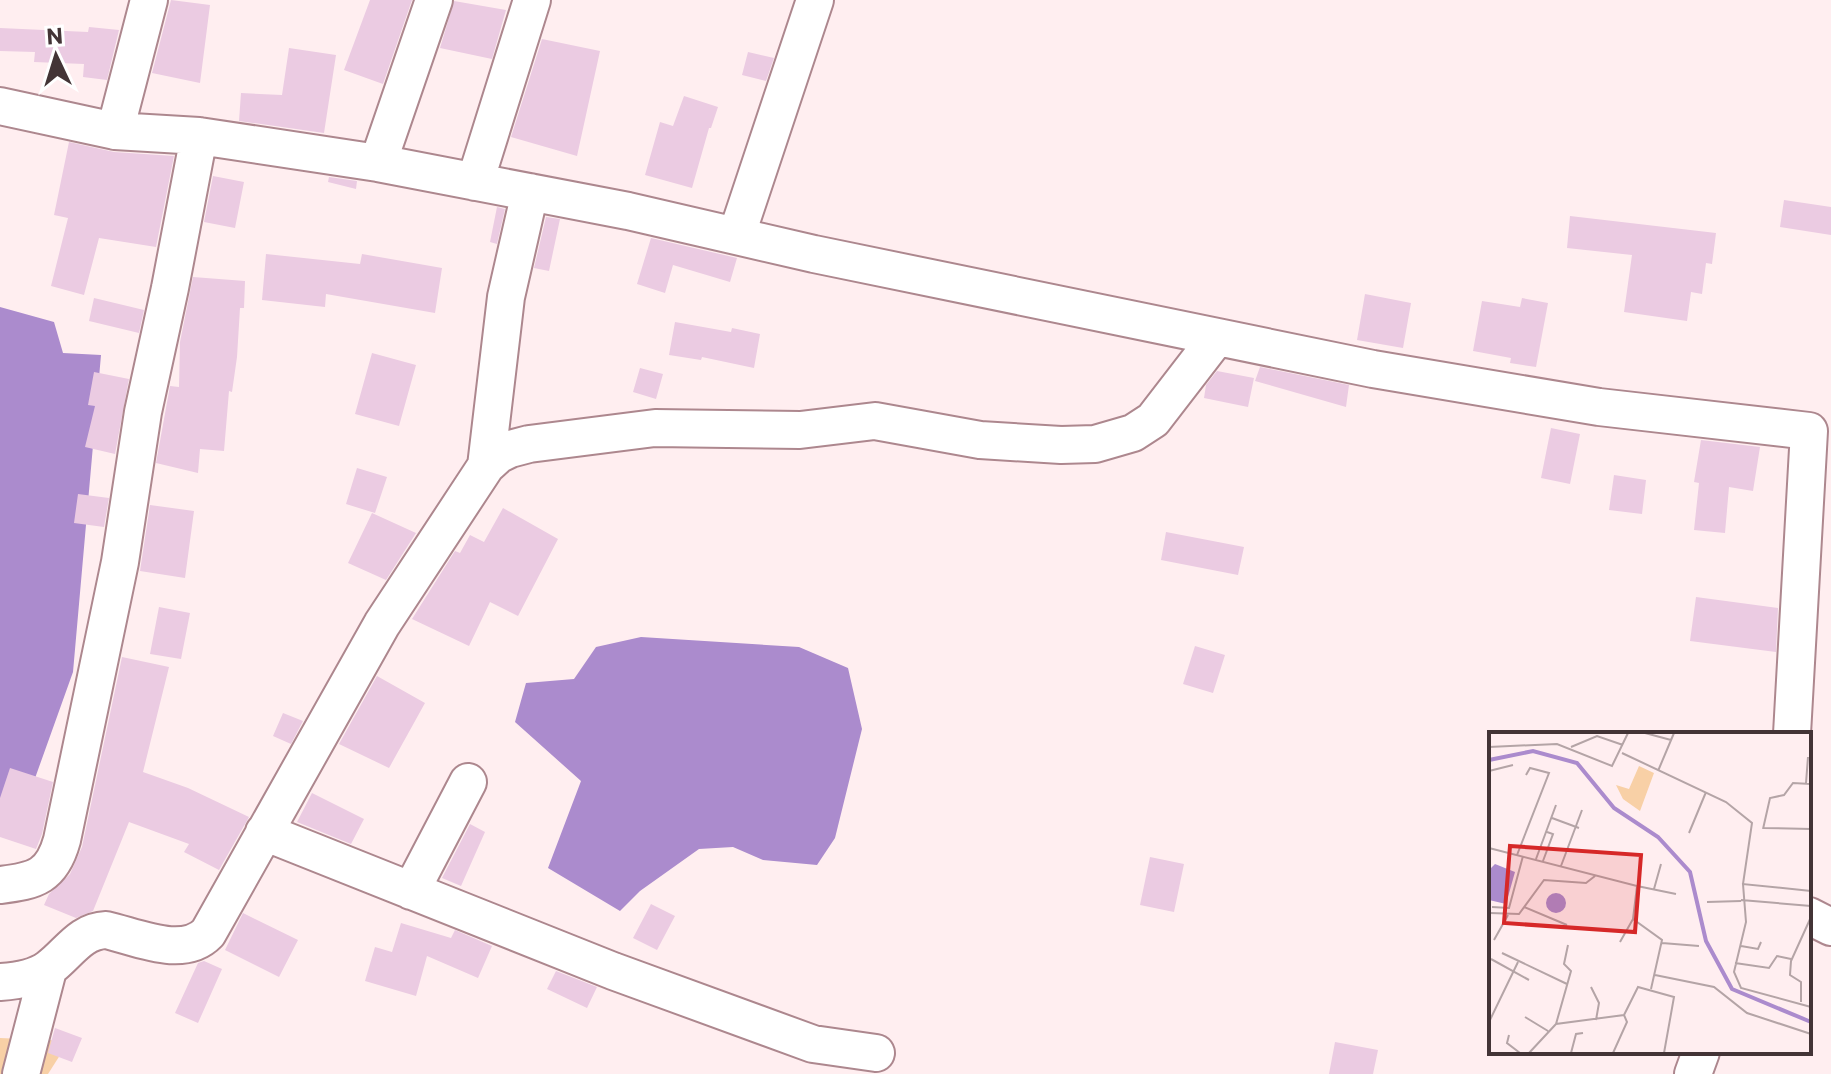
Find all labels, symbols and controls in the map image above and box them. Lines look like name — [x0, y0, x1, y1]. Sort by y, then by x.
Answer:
north arrow — [16, 16, 96, 96]
text: N — [45, 22, 64, 50]
inset map — [1489, 732, 1811, 1054]

